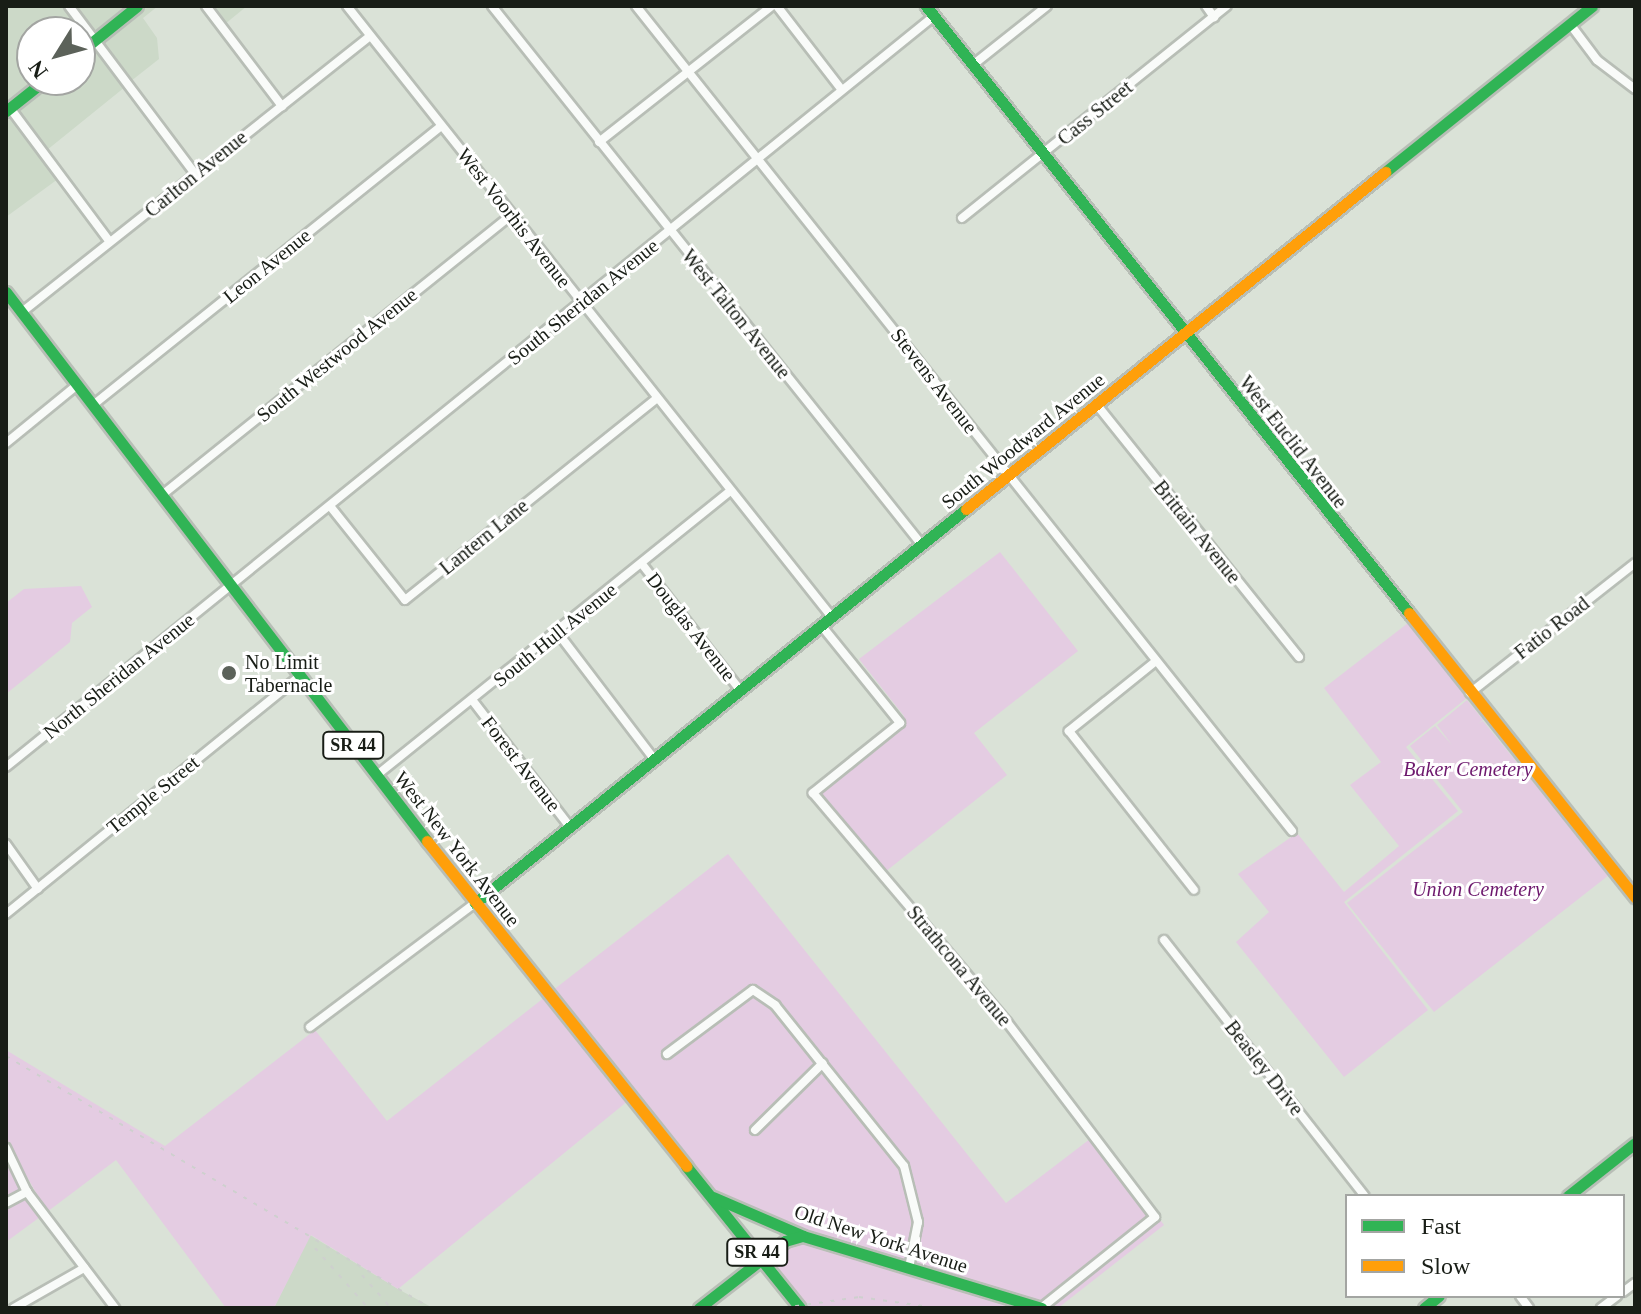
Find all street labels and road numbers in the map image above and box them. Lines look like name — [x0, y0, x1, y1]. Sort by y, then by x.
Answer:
street label: Cass Street — [1053, 76, 1137, 150]
street label: Carlton Avenue — [140, 125, 252, 223]
street label: West Voorhis Avenue — [452, 143, 576, 293]
street label: Leon Avenue — [218, 223, 316, 309]
street label: South Sheridan Avenue — [502, 233, 664, 371]
street label: West Talton Avenue — [676, 244, 796, 384]
street label: South Westwood Avenue — [251, 282, 423, 428]
street label: Stevens Avenue — [885, 323, 983, 439]
street label: South Woodward Avenue — [936, 367, 1110, 515]
street label: West Euclid Avenue — [1234, 371, 1352, 513]
street label: Brittain Avenue — [1148, 475, 1246, 589]
street label: Lantern Lane — [435, 494, 533, 580]
street label: Douglas Avenue — [641, 567, 741, 687]
street label: South Hull Avenue — [488, 578, 622, 692]
street label: Fatio Road — [1510, 591, 1594, 665]
street label: North Sheridan Avenue — [38, 607, 200, 745]
street label: Forest Avenue — [476, 711, 566, 817]
road number: SR 44 — [321, 731, 385, 759]
street label: Temple Street — [102, 751, 204, 839]
street label: West New York Avenue — [388, 766, 526, 932]
street label: Strathcona Avenue — [901, 900, 1017, 1032]
street label: Beasley Drive — [1219, 1016, 1309, 1120]
street label: Old New York Avenue — [790, 1199, 972, 1279]
road number: SR 44 — [725, 1238, 789, 1266]

